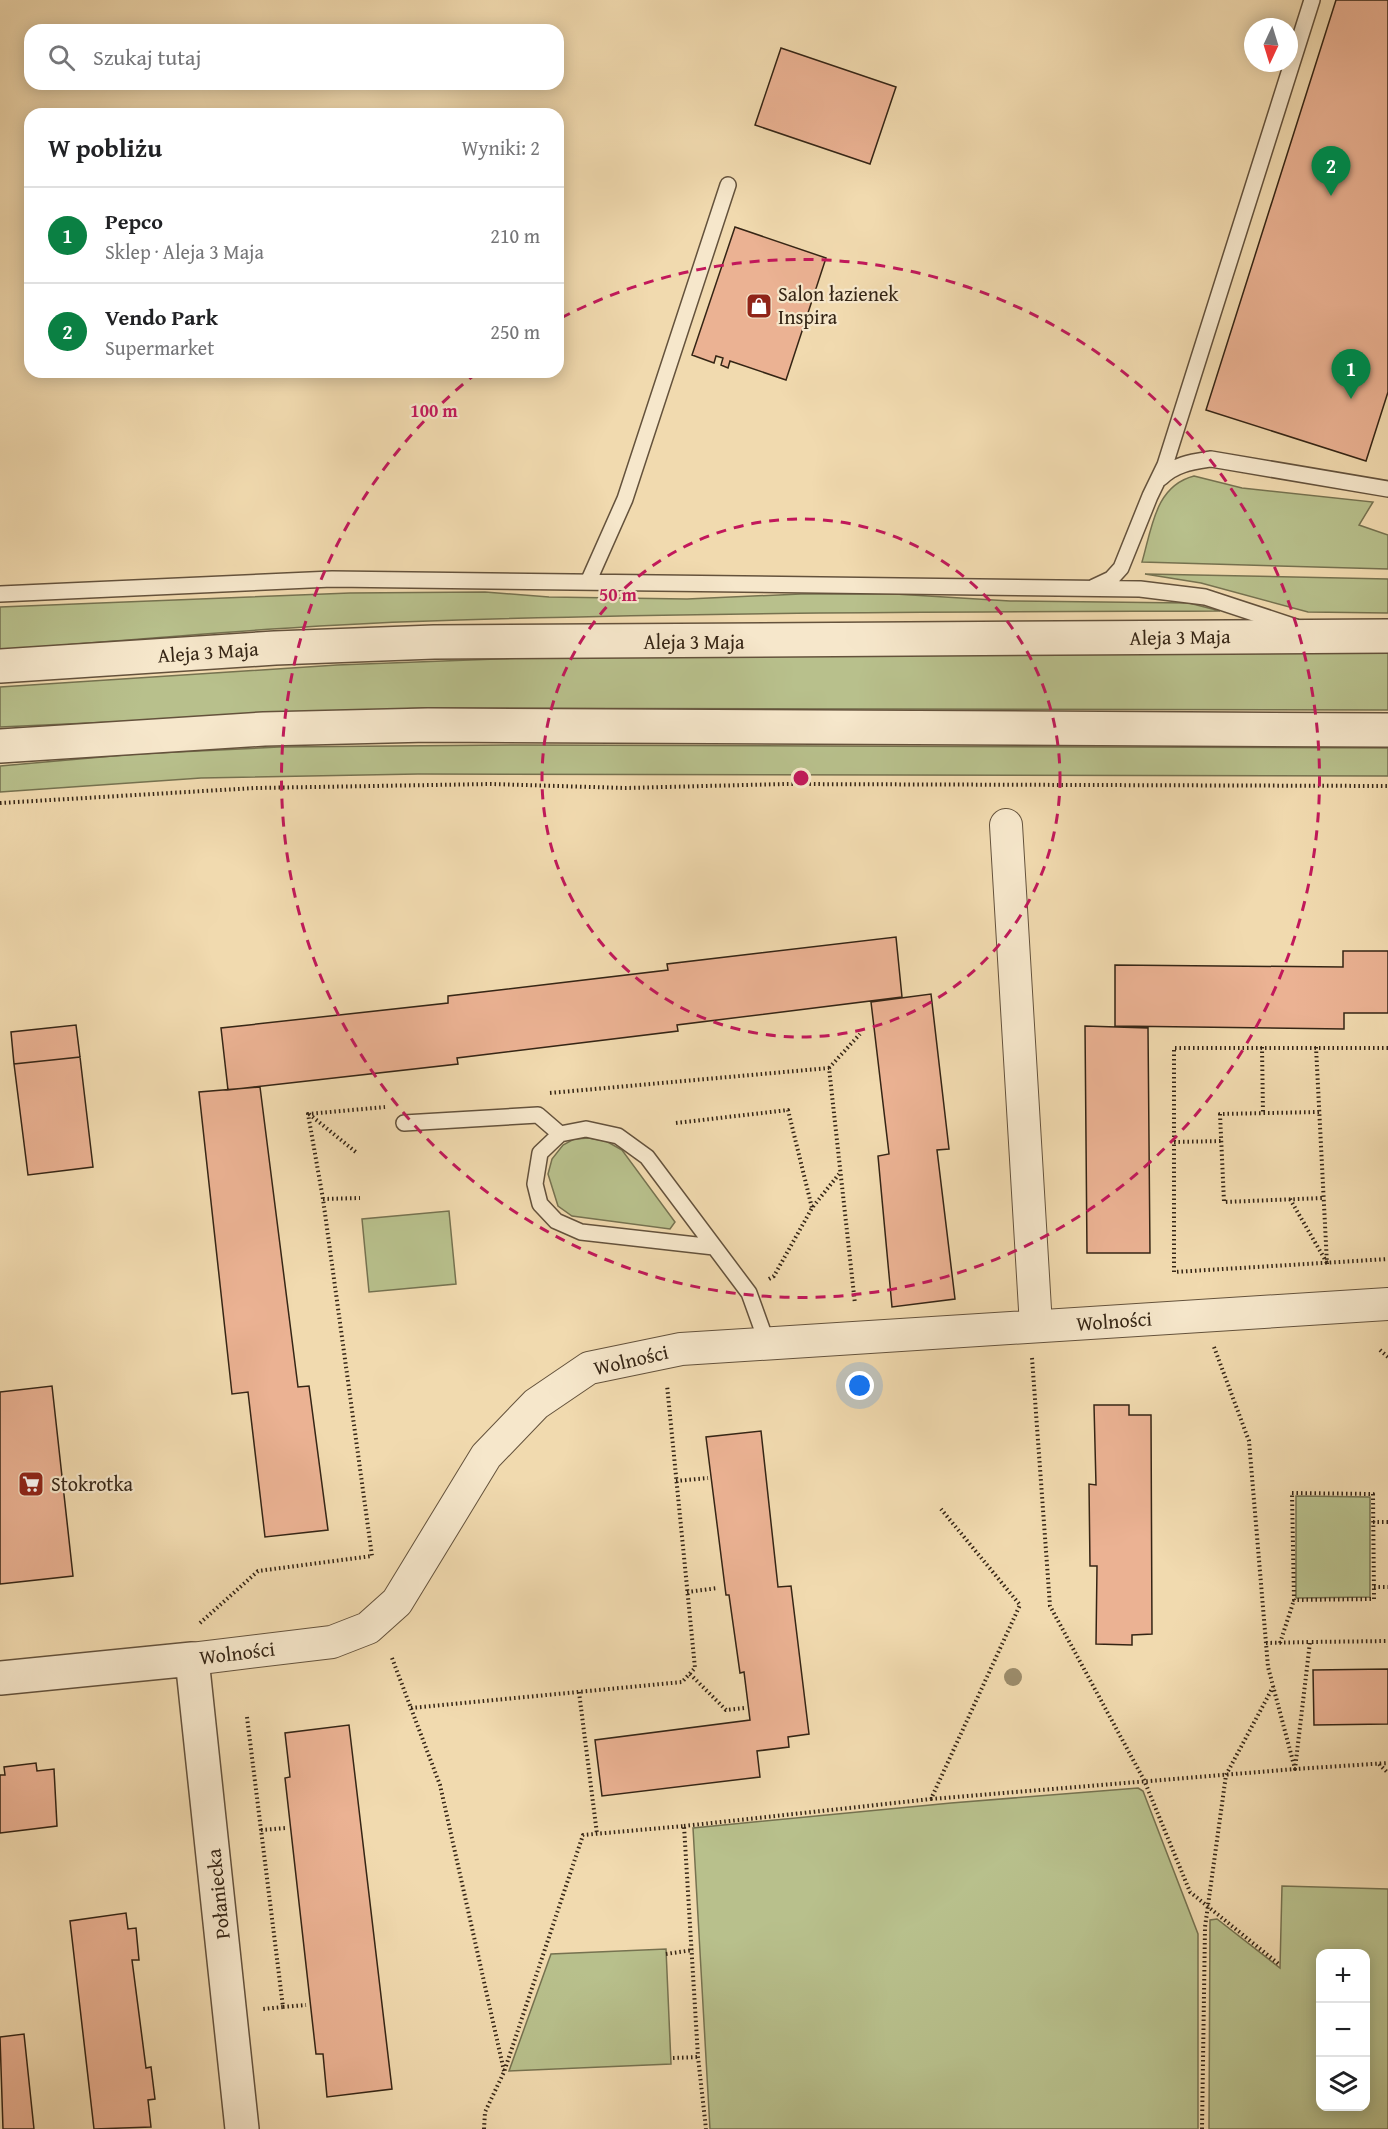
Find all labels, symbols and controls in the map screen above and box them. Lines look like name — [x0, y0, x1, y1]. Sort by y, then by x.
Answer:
north arrow — [1244, 18, 1298, 72]
search box — [24, 24, 564, 90]
icon: search — [45, 41, 78, 74]
text: Szukaj tutaj — [93, 41, 201, 73]
text: W pobliżu — [48, 128, 162, 167]
text: Wyniki: 2 — [462, 133, 540, 162]
pin: 2 — [1312, 146, 1350, 196]
text: Pepco — [105, 205, 163, 237]
text: 1 — [62, 221, 73, 250]
text: 210 m — [490, 221, 540, 250]
text: Sklep · Aleja 3 Maja — [105, 237, 264, 266]
place label: Salon łazienek Inspira — [778, 279, 899, 331]
shop icon: Salon łazienek Inspira — [744, 291, 774, 321]
text: Vendo Park — [105, 301, 218, 333]
text: 2 — [62, 317, 73, 346]
text: 250 m — [490, 317, 540, 346]
text: Supermarket — [105, 333, 214, 362]
pin: 1 — [1332, 350, 1370, 399]
text: 100 m — [410, 397, 458, 424]
text: 50 m — [599, 581, 638, 608]
street label: Aleja 3 Maja — [1129, 621, 1231, 652]
street label: Aleja 3 Maja — [643, 627, 745, 656]
street label: Aleja 3 Maja — [157, 633, 260, 669]
centre of rings — [791, 768, 811, 788]
street label: Wolności — [1075, 1303, 1153, 1338]
street label: Wolności — [591, 1337, 671, 1382]
your location — [845, 1371, 874, 1400]
supermarket icon: Stokrotka — [16, 1469, 46, 1499]
place label: Stokrotka — [51, 1469, 134, 1498]
street label: Wolności — [198, 1633, 277, 1672]
street label: Połaniecka — [198, 1847, 237, 1941]
map controls — [1316, 1949, 1370, 2111]
button: + — [1316, 1949, 1370, 2003]
button: − — [1316, 2003, 1370, 2057]
button: layers — [1316, 2057, 1370, 2111]

